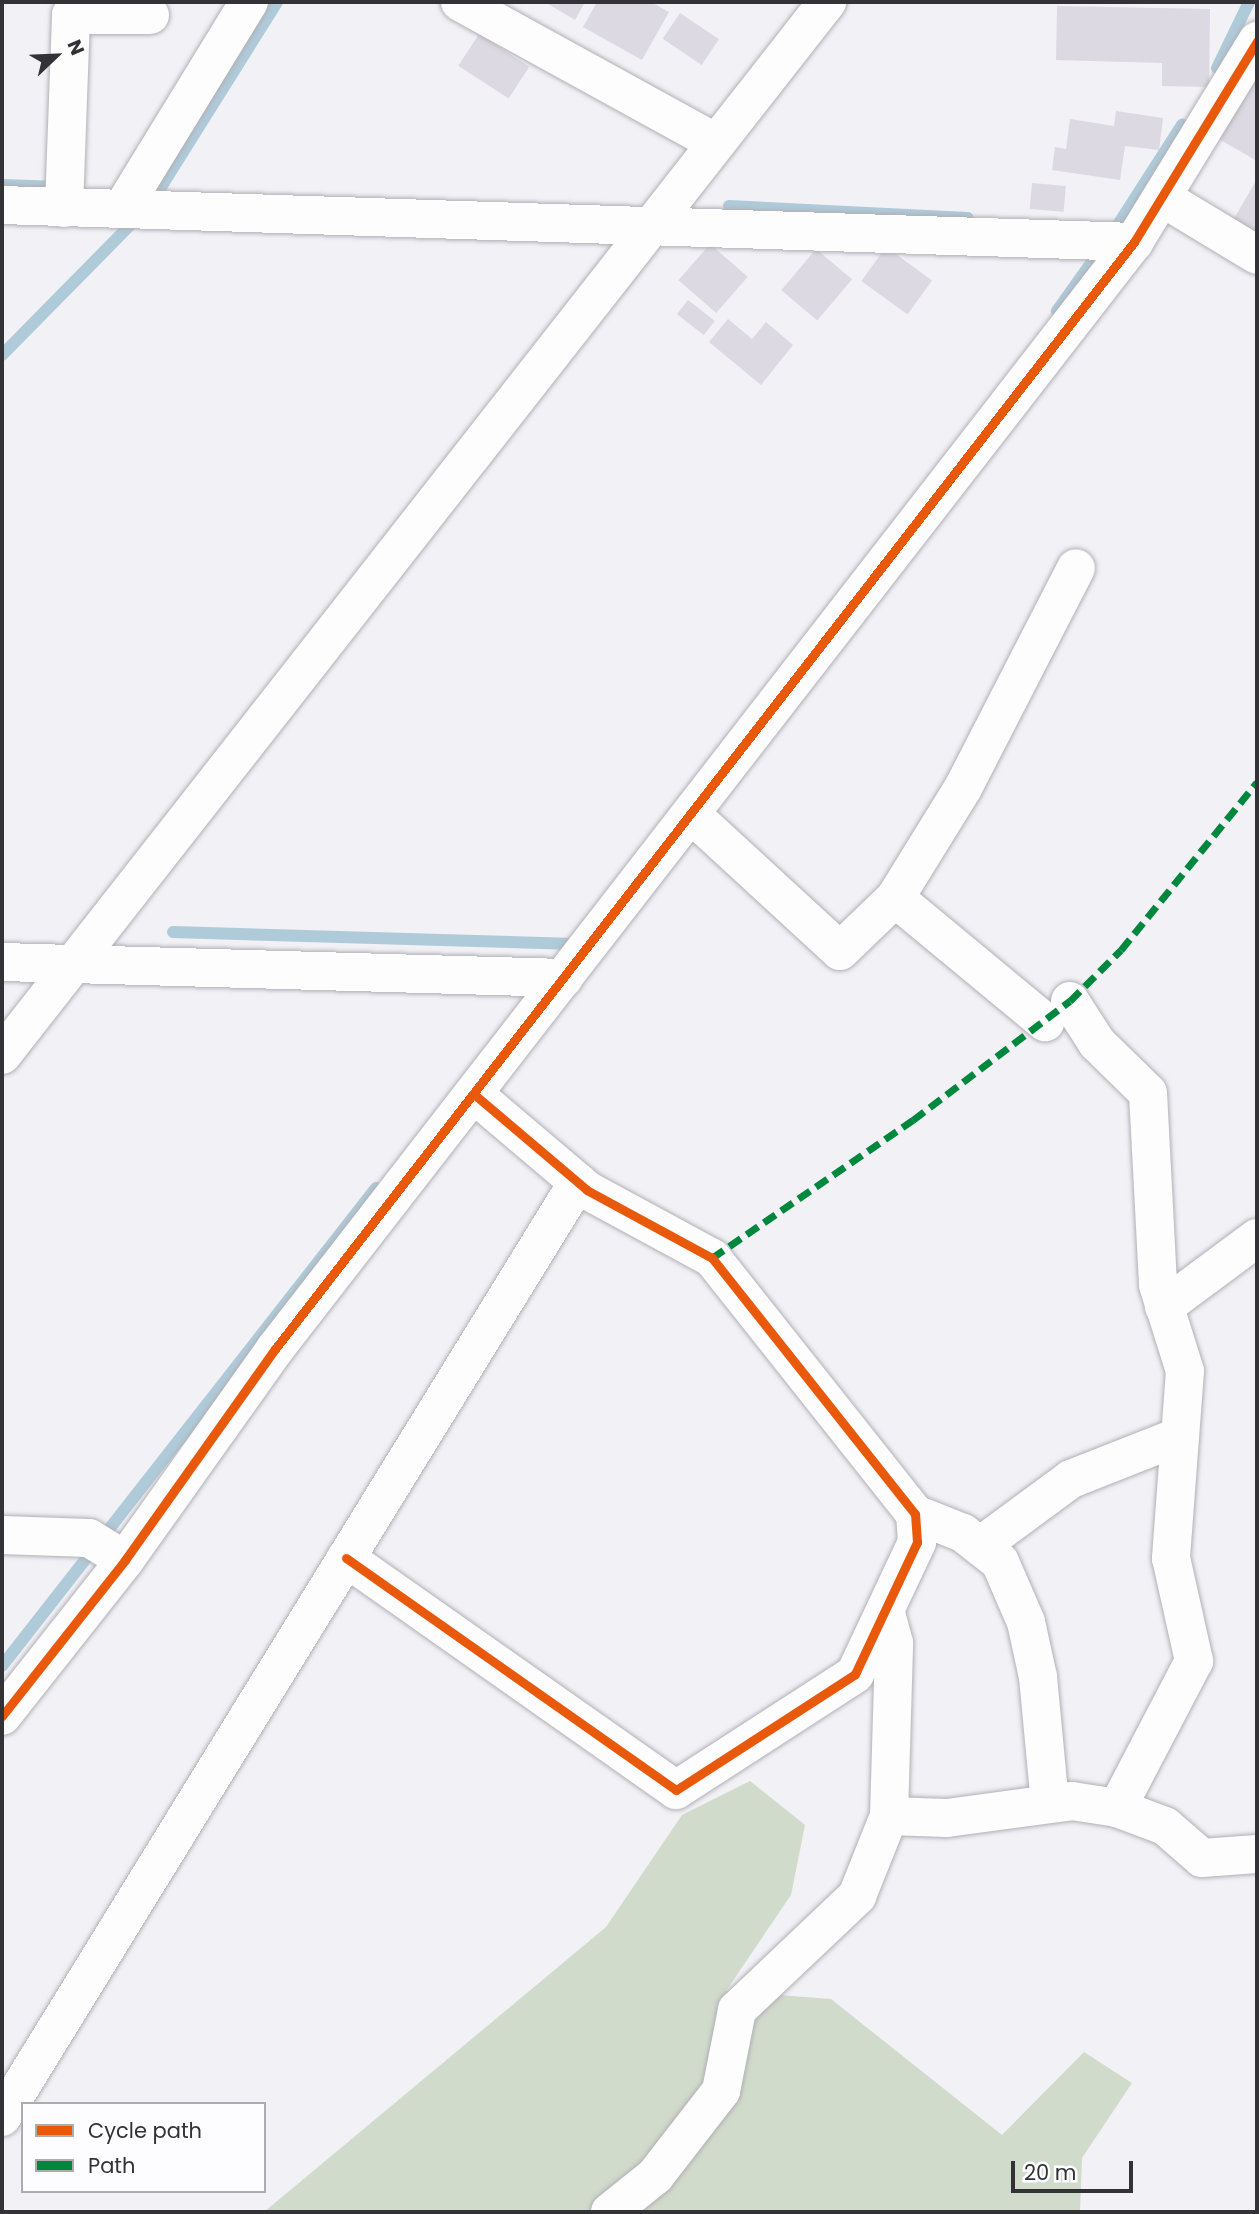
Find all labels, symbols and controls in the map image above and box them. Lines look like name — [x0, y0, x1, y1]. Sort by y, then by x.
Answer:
north arrow — [21, 21, 91, 91]
text: N — [61, 36, 91, 59]
legend — [21, 2102, 266, 2193]
text: Cycle path — [88, 2116, 202, 2145]
scale bar — [1014, 2148, 1136, 2192]
text: Path — [88, 2151, 135, 2180]
text: 20 m — [1024, 2158, 1077, 2187]

